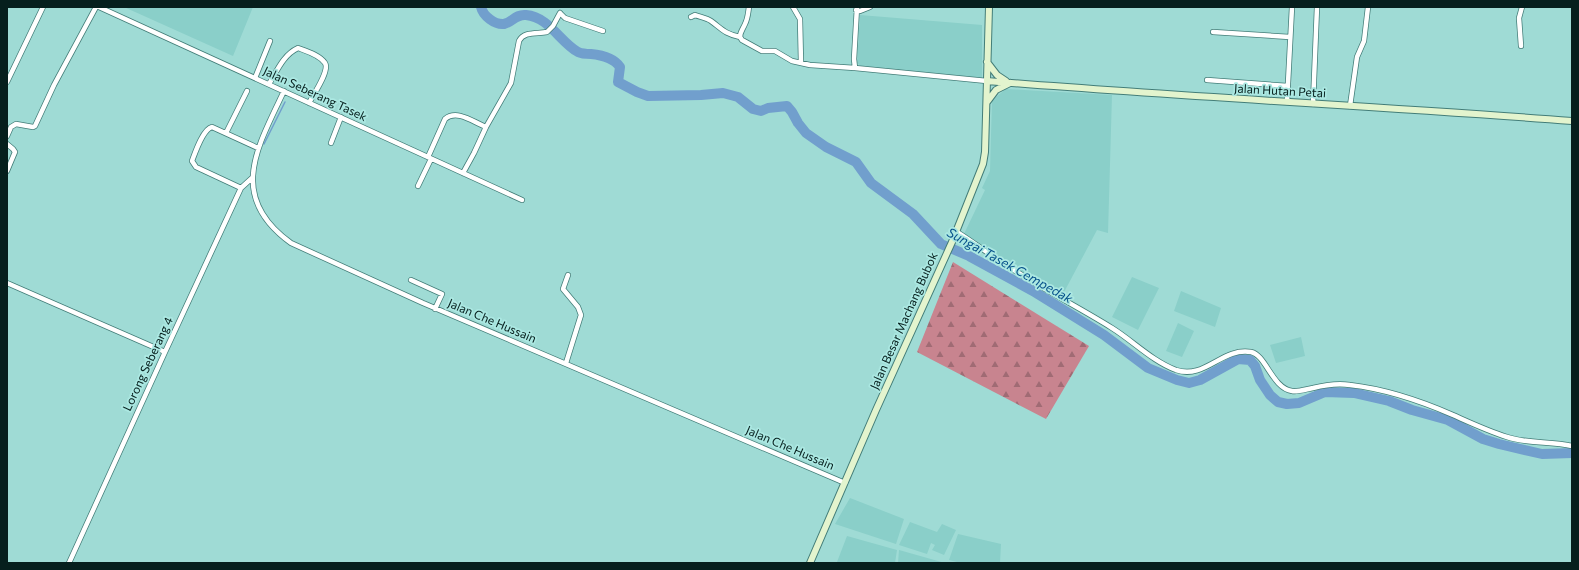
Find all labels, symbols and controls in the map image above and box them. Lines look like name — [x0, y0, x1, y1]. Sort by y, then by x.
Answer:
street label: Jalan Seberang Tasek — [261, 63, 370, 124]
street label: Jalan Hutan Petai — [1234, 81, 1326, 100]
water label: Sungai Tasek Cempedak — [944, 224, 1076, 307]
street label: Jalan Besar Machang Bubok — [866, 249, 941, 392]
street label: Jalan Che Hussain — [446, 295, 539, 346]
street label: Lorong Seberang 4 — [119, 314, 175, 413]
street label: Jalan Che Hussain — [744, 422, 837, 473]

